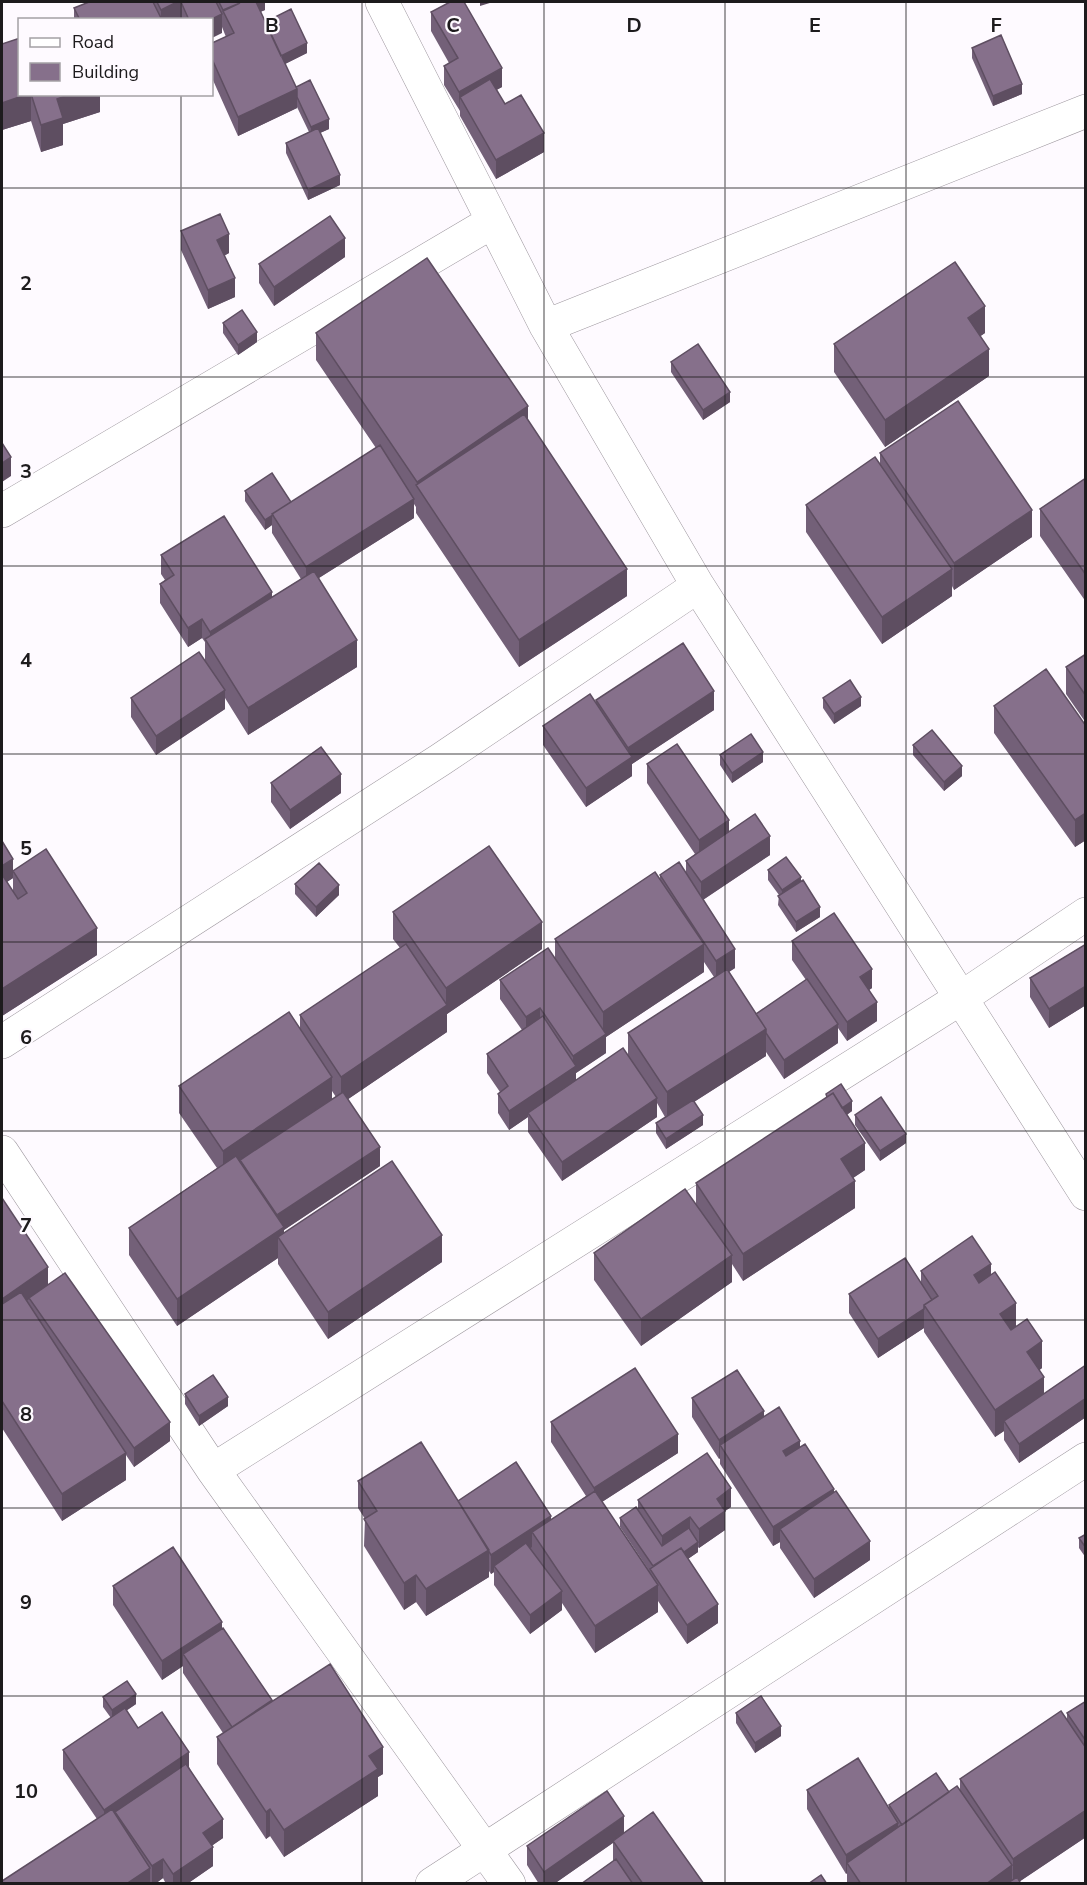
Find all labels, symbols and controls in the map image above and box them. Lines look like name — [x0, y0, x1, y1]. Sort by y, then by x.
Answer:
text: B — [265, 12, 279, 39]
text: C — [446, 12, 460, 39]
text: D — [626, 12, 642, 39]
text: E — [809, 12, 821, 39]
text: F — [990, 12, 1002, 39]
legend — [18, 18, 213, 96]
text: Road — [72, 30, 114, 54]
text: Building — [72, 60, 139, 84]
text: 2 — [20, 270, 32, 297]
text: 3 — [20, 458, 32, 485]
text: 4 — [20, 647, 32, 674]
text: 5 — [20, 835, 32, 862]
text: 6 — [20, 1024, 32, 1051]
text: 7 — [20, 1212, 32, 1239]
text: 8 — [20, 1401, 32, 1428]
text: 9 — [20, 1589, 32, 1616]
text: 10 — [14, 1778, 38, 1805]

